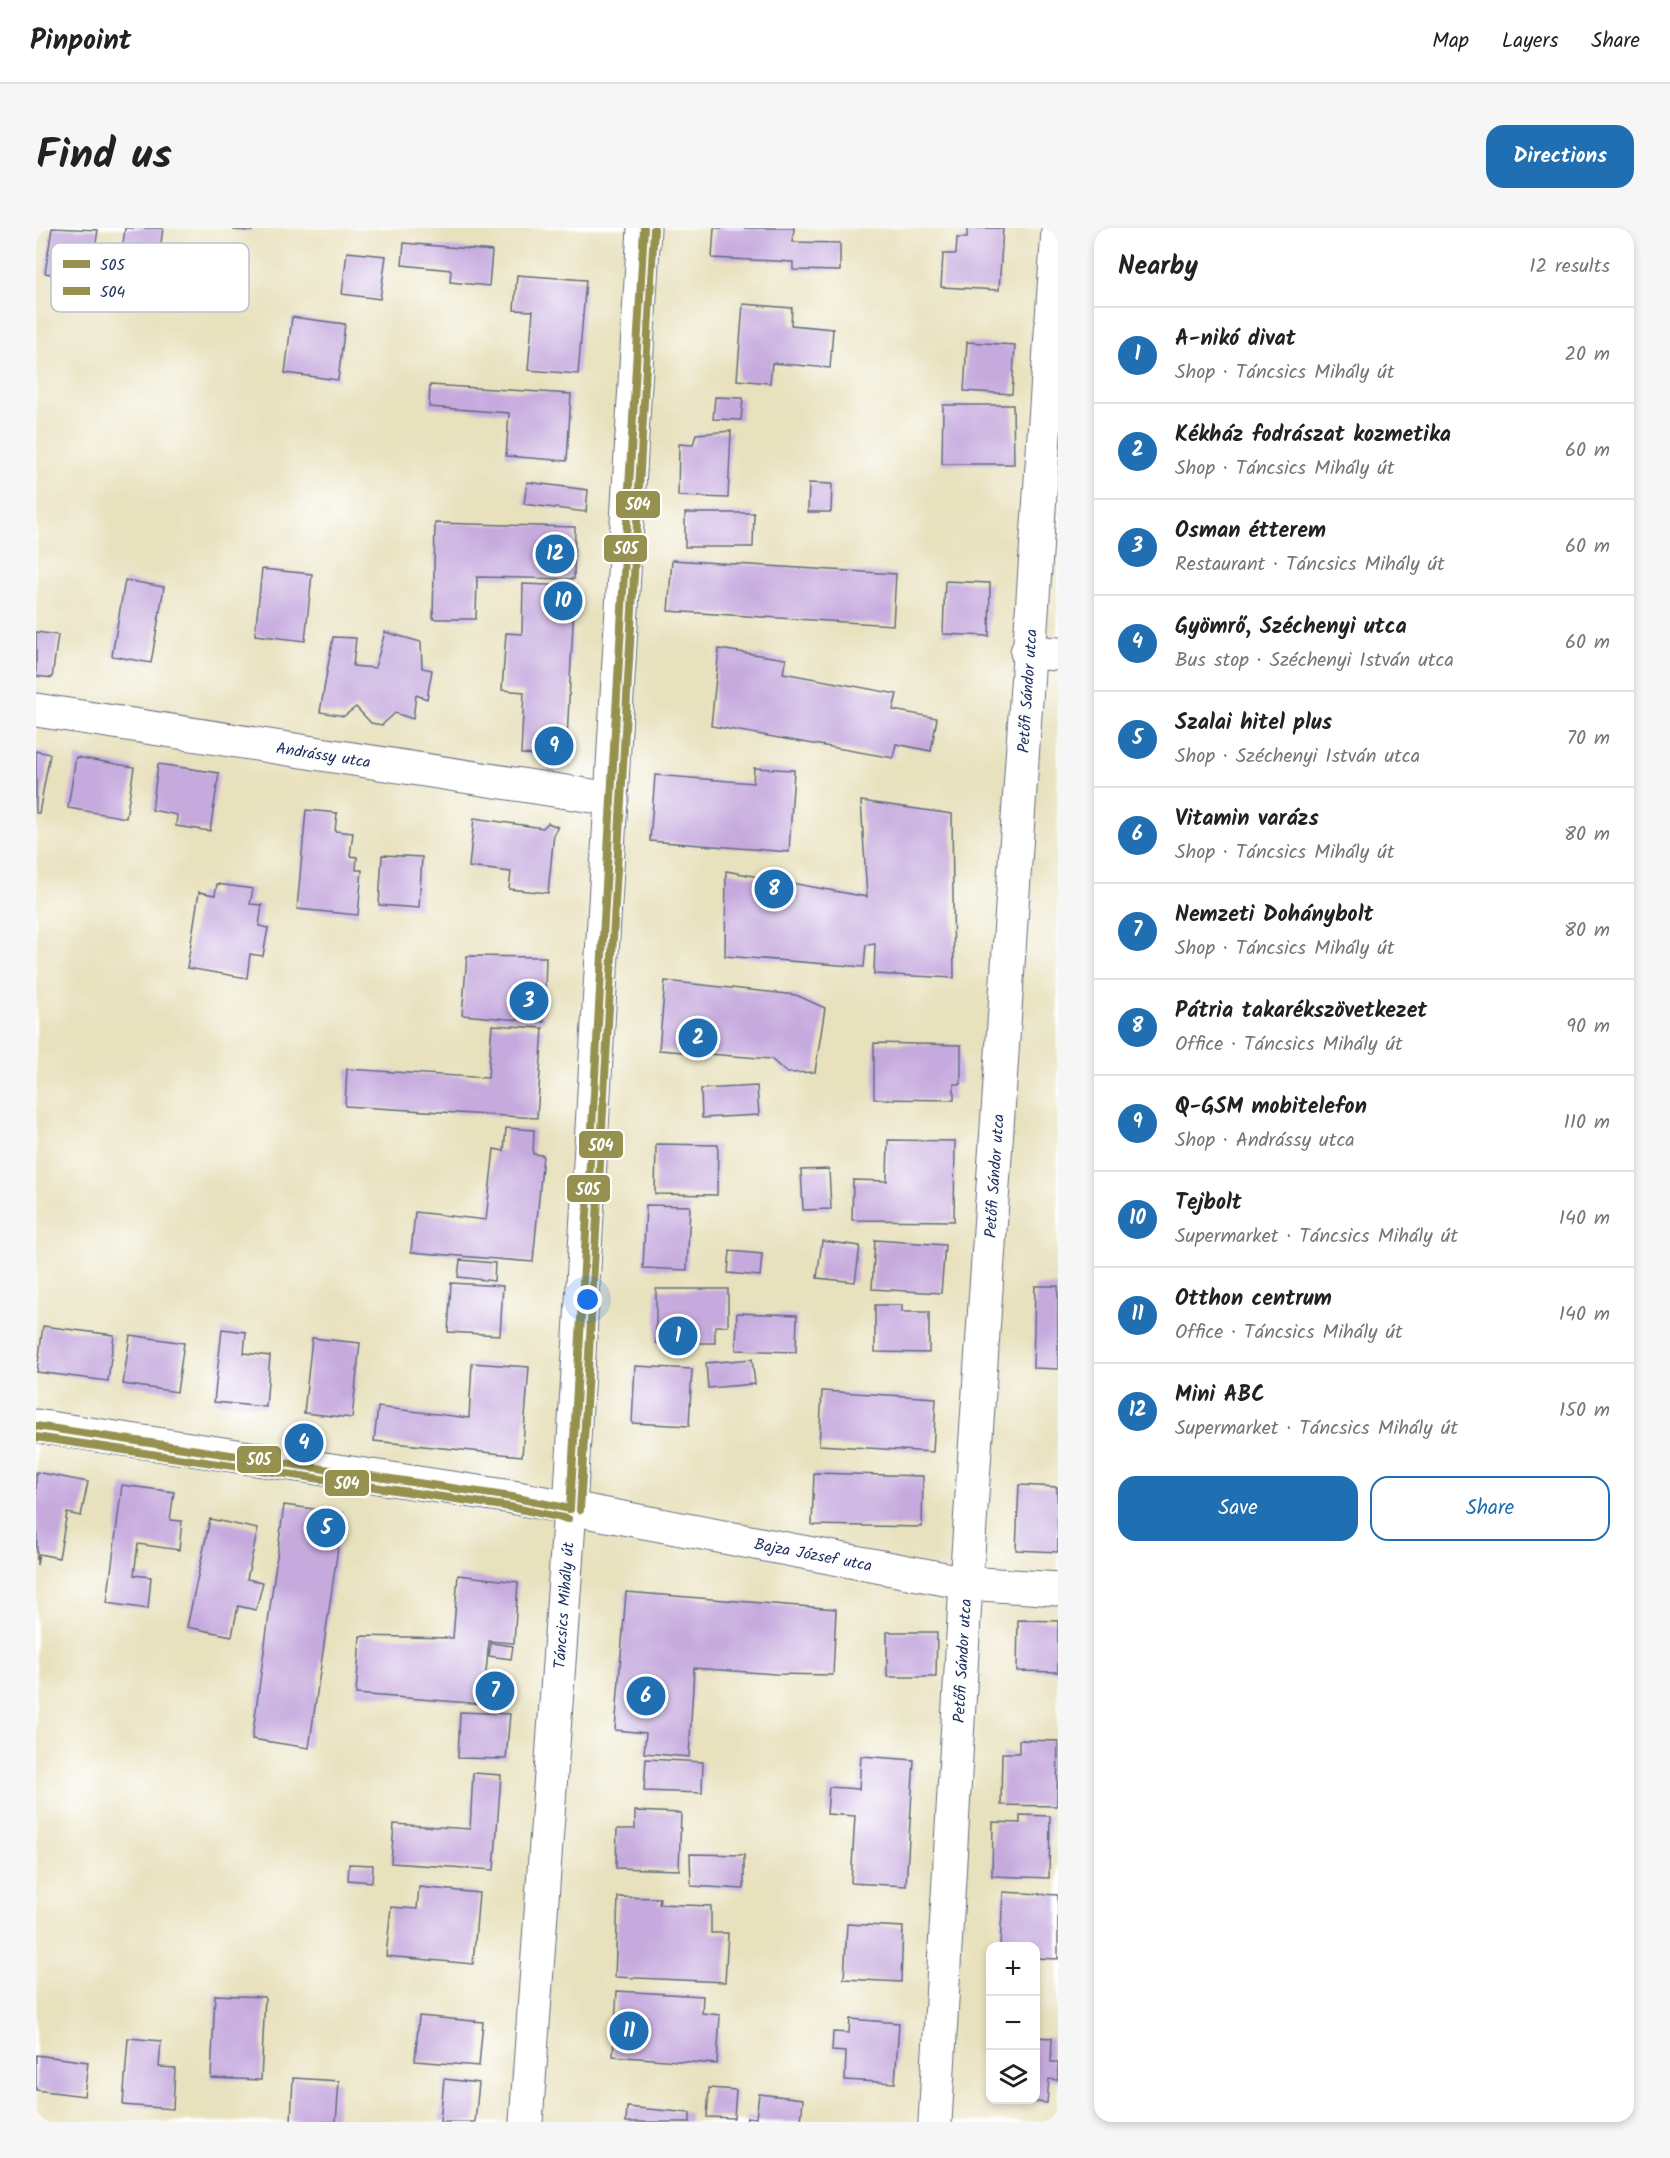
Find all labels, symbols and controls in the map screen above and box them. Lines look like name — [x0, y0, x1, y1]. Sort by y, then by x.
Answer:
text: Pinpoint — [30, 19, 131, 64]
text: Map — [1432, 25, 1469, 58]
text: Layers — [1502, 25, 1558, 58]
text: Share — [1591, 25, 1640, 58]
text: Find us — [36, 123, 172, 190]
button: Directions — [1486, 125, 1634, 188]
legend — [51, 243, 249, 312]
text: Nearby — [1118, 246, 1198, 288]
text: 12 results — [1529, 251, 1610, 283]
text: 505 — [100, 253, 127, 278]
text: 504 — [100, 280, 126, 305]
text: A-nikó divat — [1175, 322, 1296, 357]
text: 1 — [1134, 339, 1141, 371]
text: 20 m — [1564, 339, 1610, 371]
text: Shop · Táncsics Mihály út — [1175, 357, 1394, 389]
text: Kékház fodrászat kozmetika — [1175, 418, 1451, 453]
text: 2 — [1132, 435, 1143, 467]
text: 60 m — [1565, 435, 1610, 467]
text: Shop · Táncsics Mihály út — [1175, 453, 1394, 485]
line badge: 504 — [615, 490, 661, 519]
text: 504 — [624, 493, 651, 518]
text: Osman étterem — [1175, 514, 1326, 549]
text: 3 — [1132, 531, 1143, 563]
text: 60 m — [1565, 531, 1610, 563]
pin: 12 — [536, 532, 574, 576]
line badge: 505 — [603, 534, 648, 563]
text: 505 — [613, 537, 640, 562]
text: Restaurant · Táncsics Mihály út — [1175, 549, 1445, 581]
pin: 10 — [544, 578, 582, 623]
text: Gyömrő, Széchenyi utca — [1175, 610, 1407, 645]
text: 4 — [1132, 627, 1143, 659]
text: 60 m — [1565, 627, 1610, 659]
street label: Petőfi Sándor utca — [1011, 628, 1045, 754]
text: Bus stop · Széchenyi István utca — [1175, 645, 1454, 677]
text: Szalai hitel plus — [1175, 706, 1332, 741]
text: 5 — [1132, 723, 1143, 755]
text: 70 m — [1567, 723, 1610, 755]
pin: 9 — [534, 724, 574, 768]
street label: Andrássy utca — [274, 736, 372, 776]
text: Shop · Széchenyi István utca — [1175, 741, 1420, 773]
text: Vitamin varázs — [1175, 802, 1319, 837]
text: 6 — [1132, 819, 1143, 851]
text: 80 m — [1564, 819, 1610, 851]
text: Shop · Táncsics Mihály út — [1175, 837, 1394, 869]
pin: 8 — [754, 866, 794, 912]
text: Nemzeti Dohánybolt — [1175, 898, 1373, 933]
text: 7 — [1133, 915, 1142, 947]
text: 80 m — [1564, 915, 1610, 947]
text: Shop · Táncsics Mihály út — [1175, 933, 1394, 965]
pin: 3 — [510, 978, 548, 1024]
text: Pátria takarékszövetkezet — [1175, 994, 1427, 1029]
text: 8 — [1132, 1011, 1143, 1043]
text: 90 m — [1566, 1011, 1610, 1043]
pin: 2 — [678, 1016, 718, 1060]
text: Office · Táncsics Mihály út — [1175, 1029, 1403, 1061]
text: Q-GSM mobitelefon — [1175, 1090, 1367, 1125]
text: 9 — [1132, 1107, 1143, 1139]
text: 110 m — [1564, 1107, 1610, 1139]
street label: Petőfi Sándor utca — [978, 1113, 1012, 1239]
text: Shop · Andrássy utca — [1175, 1125, 1355, 1157]
line badge: 504 — [578, 1130, 624, 1159]
text: 504 — [587, 1134, 614, 1159]
line badge: 505 — [566, 1174, 611, 1203]
text: 505 — [575, 1178, 602, 1203]
text: Tejbolt — [1175, 1186, 1242, 1221]
text: 10 — [1129, 1203, 1146, 1235]
text: 140 m — [1559, 1203, 1610, 1235]
text: Supermarket · Táncsics Mihály út — [1175, 1221, 1458, 1253]
text: Otthon centrum — [1175, 1282, 1332, 1317]
your location — [573, 1285, 602, 1314]
text: 11 — [1131, 1299, 1144, 1331]
text: 140 m — [1559, 1299, 1610, 1331]
pin: 1 — [658, 1314, 698, 1358]
text: Office · Táncsics Mihály út — [1175, 1317, 1403, 1349]
text: Mini ABC — [1175, 1378, 1265, 1413]
text: 12 — [1129, 1395, 1146, 1427]
text: 150 m — [1559, 1395, 1610, 1427]
text: Supermarket · Táncsics Mihály út — [1175, 1413, 1458, 1445]
pin: 4 — [284, 1420, 324, 1466]
line badge: 505 — [236, 1445, 282, 1474]
text: 505 — [246, 1448, 273, 1473]
line badge: 504 — [324, 1469, 370, 1497]
text: 504 — [333, 1472, 360, 1497]
button: Save — [1118, 1476, 1358, 1541]
button: Share — [1370, 1476, 1610, 1541]
pin: 5 — [306, 1506, 346, 1550]
street label: Bajza József utca — [752, 1532, 874, 1579]
street label: Táncsics Mihály út — [548, 1540, 582, 1670]
street label: Petőfi Sándor utca — [947, 1598, 979, 1724]
pin: 7 — [476, 1668, 514, 1714]
pin: 6 — [626, 1674, 666, 1718]
map controls — [986, 1942, 1040, 2104]
button: + — [986, 1942, 1040, 1996]
button: − — [986, 1996, 1040, 2050]
pin: 11 — [610, 2008, 648, 2054]
button: layers — [986, 2050, 1040, 2104]

